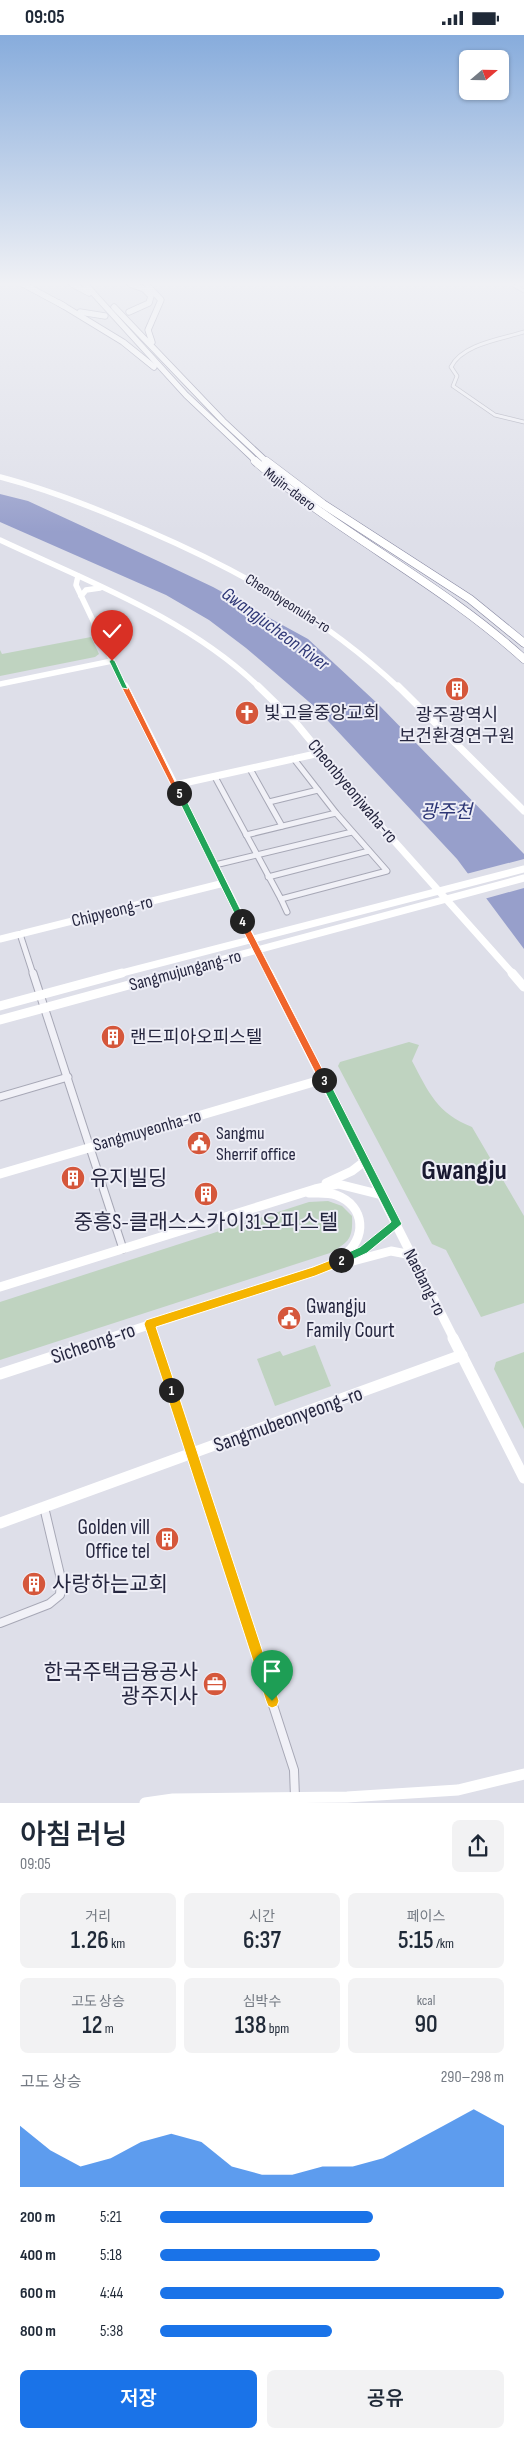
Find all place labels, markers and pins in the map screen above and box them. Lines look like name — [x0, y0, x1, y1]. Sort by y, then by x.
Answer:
pin — [91, 610, 133, 661]
building icon: 광주광역시 보건환경연구원 — [444, 676, 470, 702]
church icon: 빛고을중앙교회 — [234, 700, 260, 726]
place label: 빛고을중앙교회 — [264, 703, 380, 724]
place label: 광주광역시 보건환경연구원 — [399, 705, 515, 747]
pin: 5 — [166, 781, 192, 805]
pin: 4 — [230, 909, 254, 933]
building icon: 랜드피아오피스텔 — [100, 1024, 126, 1050]
place label: 랜드피아오피스텔 — [130, 1027, 262, 1048]
pin: 3 — [312, 1067, 336, 1093]
place label: Sangmu Sherrif office — [216, 1123, 296, 1165]
public building icon: Sangmu Sherrif office — [186, 1130, 212, 1156]
building icon: 유지빌딩 — [60, 1165, 86, 1191]
place label: 유지빌딩 — [90, 1166, 167, 1191]
building icon: 중흥S-클래스스카이31오피스텔 — [193, 1181, 219, 1207]
place label: 중흥S-클래스스카이31오피스텔 — [74, 1210, 338, 1235]
pin: 2 — [328, 1247, 354, 1273]
place label: Gwangju Family Court — [306, 1294, 395, 1343]
public building icon: Gwangju Family Court — [276, 1305, 302, 1331]
pin: 1 — [158, 1377, 184, 1403]
place label: Golden vill Office tel — [77, 1515, 150, 1564]
building icon: Golden vill Office tel — [154, 1526, 180, 1552]
building icon: 사랑하는교회 — [21, 1571, 47, 1597]
place label: 사랑하는교회 — [52, 1572, 168, 1597]
pin — [251, 1650, 293, 1701]
place label: 한국주택금융공사 광주지사 — [43, 1660, 198, 1709]
office icon: 한국주택금융공사 광주지사 — [202, 1671, 228, 1697]

